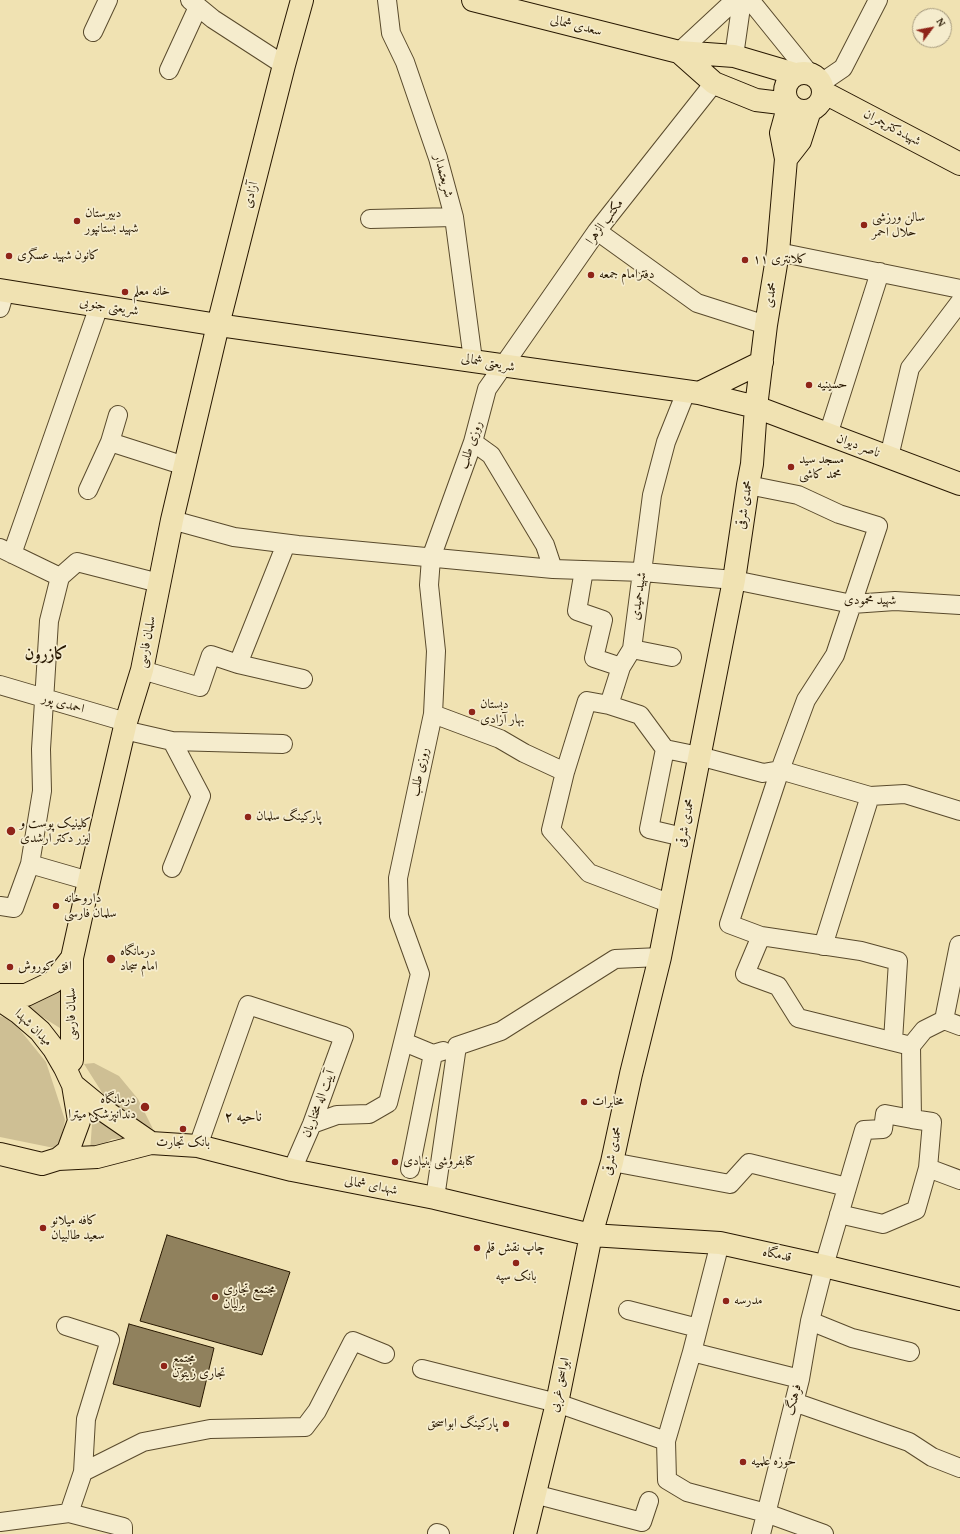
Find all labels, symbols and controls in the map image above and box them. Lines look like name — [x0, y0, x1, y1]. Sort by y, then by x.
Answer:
north arrow — [912, 8, 952, 48]
street label: سعدی شمالی — [549, 12, 603, 40]
text: N — [933, 15, 950, 30]
street label: شهیددکترچمران — [861, 106, 923, 150]
street label: شریعتمدار — [430, 153, 456, 199]
street label: آزادی — [240, 180, 262, 210]
street label: مکتب الزهرا — [583, 196, 627, 248]
place label: دبیرستان شهید بستانپور — [85, 206, 138, 237]
place label: سالن ورزشی حلال احمر — [872, 210, 925, 241]
marker: دبیرستان شهید بستانپور — [72, 216, 82, 226]
marker: سالن ورزشی حلال احمر — [859, 220, 869, 230]
place label: کانون شهید عسگری — [17, 248, 99, 264]
marker: کانون شهید عسگری — [4, 251, 14, 261]
place label: کلانتری ۱۱ — [753, 252, 807, 268]
marker: کلانتری ۱۱ — [740, 255, 750, 265]
place label: دفترامام جمعه — [599, 267, 655, 283]
marker: دفترامام جمعه — [586, 270, 596, 280]
street label: محمدی — [761, 281, 781, 309]
place label: خانه معلم — [133, 284, 170, 300]
marker: خانه معلم — [120, 287, 130, 297]
street label: شریعتی جنوبی — [78, 295, 140, 319]
street label: شریعتی شمالی — [460, 351, 516, 375]
place label: حسینیه — [817, 377, 847, 393]
marker: حسینیه — [804, 380, 814, 390]
street label: روزی طلب — [456, 419, 486, 471]
street label: ناصر دیوان — [834, 431, 882, 461]
place label: مسجد سید محمد کاشی — [799, 452, 844, 483]
marker: مسجد سید محمد کاشی — [786, 462, 796, 472]
street label: محمدی شرقی — [733, 479, 757, 531]
street label: شهیدحمیدی — [628, 571, 650, 621]
street label: شهید محمودی — [844, 593, 896, 609]
street label: سلمان فارسی — [134, 615, 160, 669]
district label: کازرون — [24, 645, 68, 665]
street label: احمدی پور — [40, 691, 86, 717]
place label: دبستان بهار آزادی — [480, 697, 525, 728]
marker: دبستان بهار آزادی — [467, 707, 477, 717]
street label: روزی طلب — [407, 746, 433, 798]
street label: محمدی شرقی — [674, 797, 698, 849]
place label: پارکینگ سلمان — [256, 809, 321, 825]
marker: پارکینگ سلمان — [243, 812, 253, 822]
place label: کلینیک پوست و لیزر دکتر ارشدی — [20, 816, 91, 847]
marker: کلینیک پوست و لیزر دکتر ارشدی — [5, 825, 17, 837]
place label: داروخانه سلمان فارسی — [64, 891, 117, 922]
marker: داروخانه سلمان فارسی — [51, 901, 61, 911]
place label: درمانگاه امام سجاد — [120, 944, 158, 975]
marker: درمانگاه امام سجاد — [105, 953, 117, 965]
place label: افق کوروش — [18, 959, 72, 975]
marker: افق کوروش — [5, 962, 15, 972]
street label: سلمان فارسی — [64, 988, 80, 1040]
street label: میدان شهدا — [11, 1006, 55, 1050]
street label: آییت اله مختاریان — [299, 1068, 339, 1140]
place label: درمانگاه دندانپزشکی میترا — [68, 1092, 136, 1123]
place label: مخابرات — [592, 1094, 624, 1110]
marker: مخابرات — [579, 1097, 589, 1107]
marker: درمانگاه دندانپزشکی میترا — [139, 1101, 151, 1113]
district label: ناحیه ۲ — [224, 1108, 262, 1126]
marker: بانک تجارت — [178, 1124, 188, 1134]
street label: محمدی شرقی — [600, 1125, 626, 1177]
place label: بانک تجارت — [156, 1135, 210, 1151]
place label: کتابفروشی بنیادی — [403, 1154, 475, 1170]
marker: کتابفروشی بنیادی — [390, 1157, 400, 1167]
street label: شهدای شمالی — [343, 1173, 399, 1199]
place label: کافه میلانو سعید طالبیان — [51, 1213, 105, 1244]
marker: کافه میلانو سعید طالبیان — [38, 1223, 48, 1233]
place label: چاپ نقش قلم — [485, 1240, 545, 1256]
marker: چاپ نقش قلم — [472, 1243, 482, 1253]
street label: قدمگاه — [761, 1244, 793, 1266]
marker: بانک سپه — [511, 1258, 521, 1268]
place label: بانک سپه — [496, 1269, 536, 1285]
place label: مجتمع تجاری برلیان — [223, 1282, 276, 1313]
marker: مجتمع تجاری برلیان — [210, 1292, 220, 1302]
place label: مدرسه — [734, 1293, 763, 1309]
marker: مدرسه — [721, 1296, 731, 1306]
place label: مجتمع تجاری زیتون — [172, 1351, 226, 1382]
street label: ابواسحق غربی — [547, 1356, 573, 1414]
marker: مجتمع تجاری زیتون — [159, 1361, 169, 1371]
street label: فرهنگ — [783, 1383, 805, 1417]
place label: پارکینگ ابواسحق — [427, 1416, 498, 1432]
marker: پارکینگ ابواسحق — [501, 1419, 511, 1429]
place label: حوزه علمیه — [751, 1454, 796, 1470]
marker: حوزه علمیه — [738, 1457, 748, 1467]

